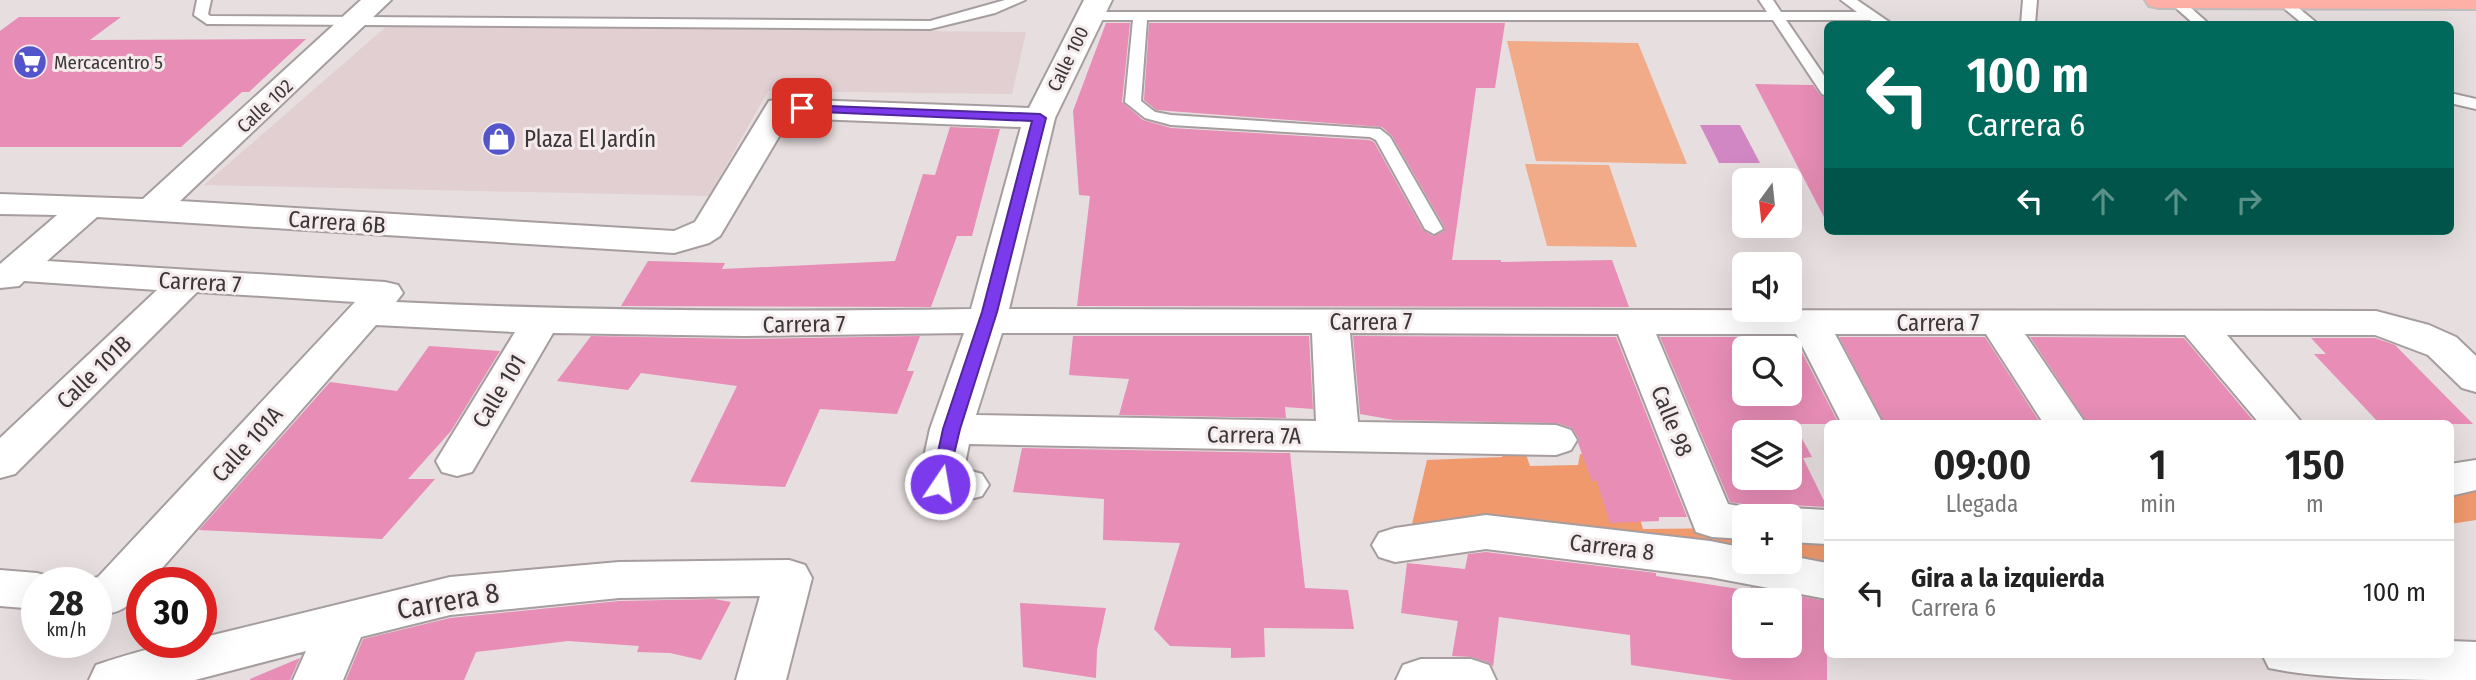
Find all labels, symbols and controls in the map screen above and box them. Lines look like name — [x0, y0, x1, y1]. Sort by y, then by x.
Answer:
street label: Calle 100 — [1042, 23, 1094, 95]
supermarket icon: Mercacentro 5 — [11, 43, 49, 81]
text: 100 m — [1967, 46, 2089, 105]
icon: left — [1852, 49, 1943, 140]
place label: Mercacentro 5 — [54, 51, 163, 74]
street label: Calle 102 — [232, 74, 298, 138]
pin — [772, 78, 832, 138]
icon: arrive — [783, 89, 821, 127]
text: Carrera 6 — [1967, 106, 2085, 144]
shop icon: Plaza El Jardín — [480, 120, 518, 158]
place label: Plaza El Jardín — [524, 125, 656, 153]
north arrow — [1732, 168, 1802, 238]
map controls — [1732, 168, 1802, 658]
icon: left — [2011, 182, 2049, 220]
icon: ahead — [2084, 182, 2122, 220]
icon: ahead — [2157, 182, 2195, 220]
icon: right — [2230, 182, 2268, 220]
street label: Carrera 6B — [287, 205, 387, 239]
button: sound — [1732, 252, 1802, 322]
street label: Carrera 7 — [158, 266, 242, 298]
street label: Carrera 7 — [1330, 308, 1412, 336]
street label: Carrera 7 — [762, 309, 846, 339]
street label: Carrera 7 — [1897, 309, 1979, 337]
street label: Calle 101B — [51, 330, 137, 414]
button: search — [1732, 336, 1802, 406]
street label: Calle 101 — [466, 349, 532, 433]
street label: Calle 98 — [1645, 381, 1699, 461]
street label: Calle 101A — [206, 400, 288, 488]
street label: Carrera 7A — [1207, 420, 1301, 450]
button: layers — [1732, 420, 1802, 490]
text: 09:00 — [1933, 440, 2031, 490]
text: 1 — [2149, 440, 2167, 490]
text: 150 — [2285, 440, 2345, 490]
position arrow — [903, 447, 977, 521]
text: Llegada — [1946, 490, 2018, 518]
text: min — [2140, 490, 2176, 518]
text: m — [2306, 490, 2324, 518]
button: + — [1732, 504, 1802, 574]
street label: Carrera 8 — [1568, 528, 1656, 566]
text: Gira a la izquierda — [1911, 563, 2105, 594]
speed limit sign: 30 — [126, 567, 217, 658]
icon: left — [1852, 574, 1890, 612]
street label: Carrera 8 — [394, 576, 502, 626]
text: 100 m — [2363, 577, 2426, 608]
text: 28 — [49, 582, 84, 624]
button: − — [1732, 588, 1802, 658]
text: Carrera 6 — [1911, 594, 1996, 622]
text: km/h — [46, 619, 87, 641]

